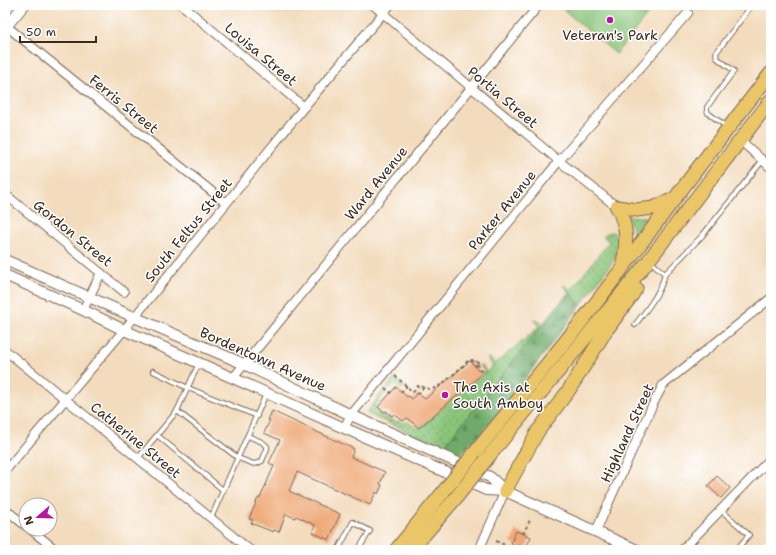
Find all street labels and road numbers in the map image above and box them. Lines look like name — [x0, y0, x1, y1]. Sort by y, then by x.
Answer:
street label: Louisa Street — [221, 19, 301, 89]
street label: Portia Street — [464, 62, 542, 132]
street label: Ferris Street — [86, 71, 162, 137]
street label: Ward Avenue — [341, 142, 411, 224]
street label: Parker Avenue — [464, 166, 540, 254]
street label: South Feltus Street — [140, 174, 236, 286]
street label: Gordon Street — [30, 196, 116, 270]
street label: Bordentown Avenue — [197, 323, 329, 395]
street label: Highland Street — [596, 381, 658, 485]
street label: Catherine Street — [87, 398, 185, 482]

